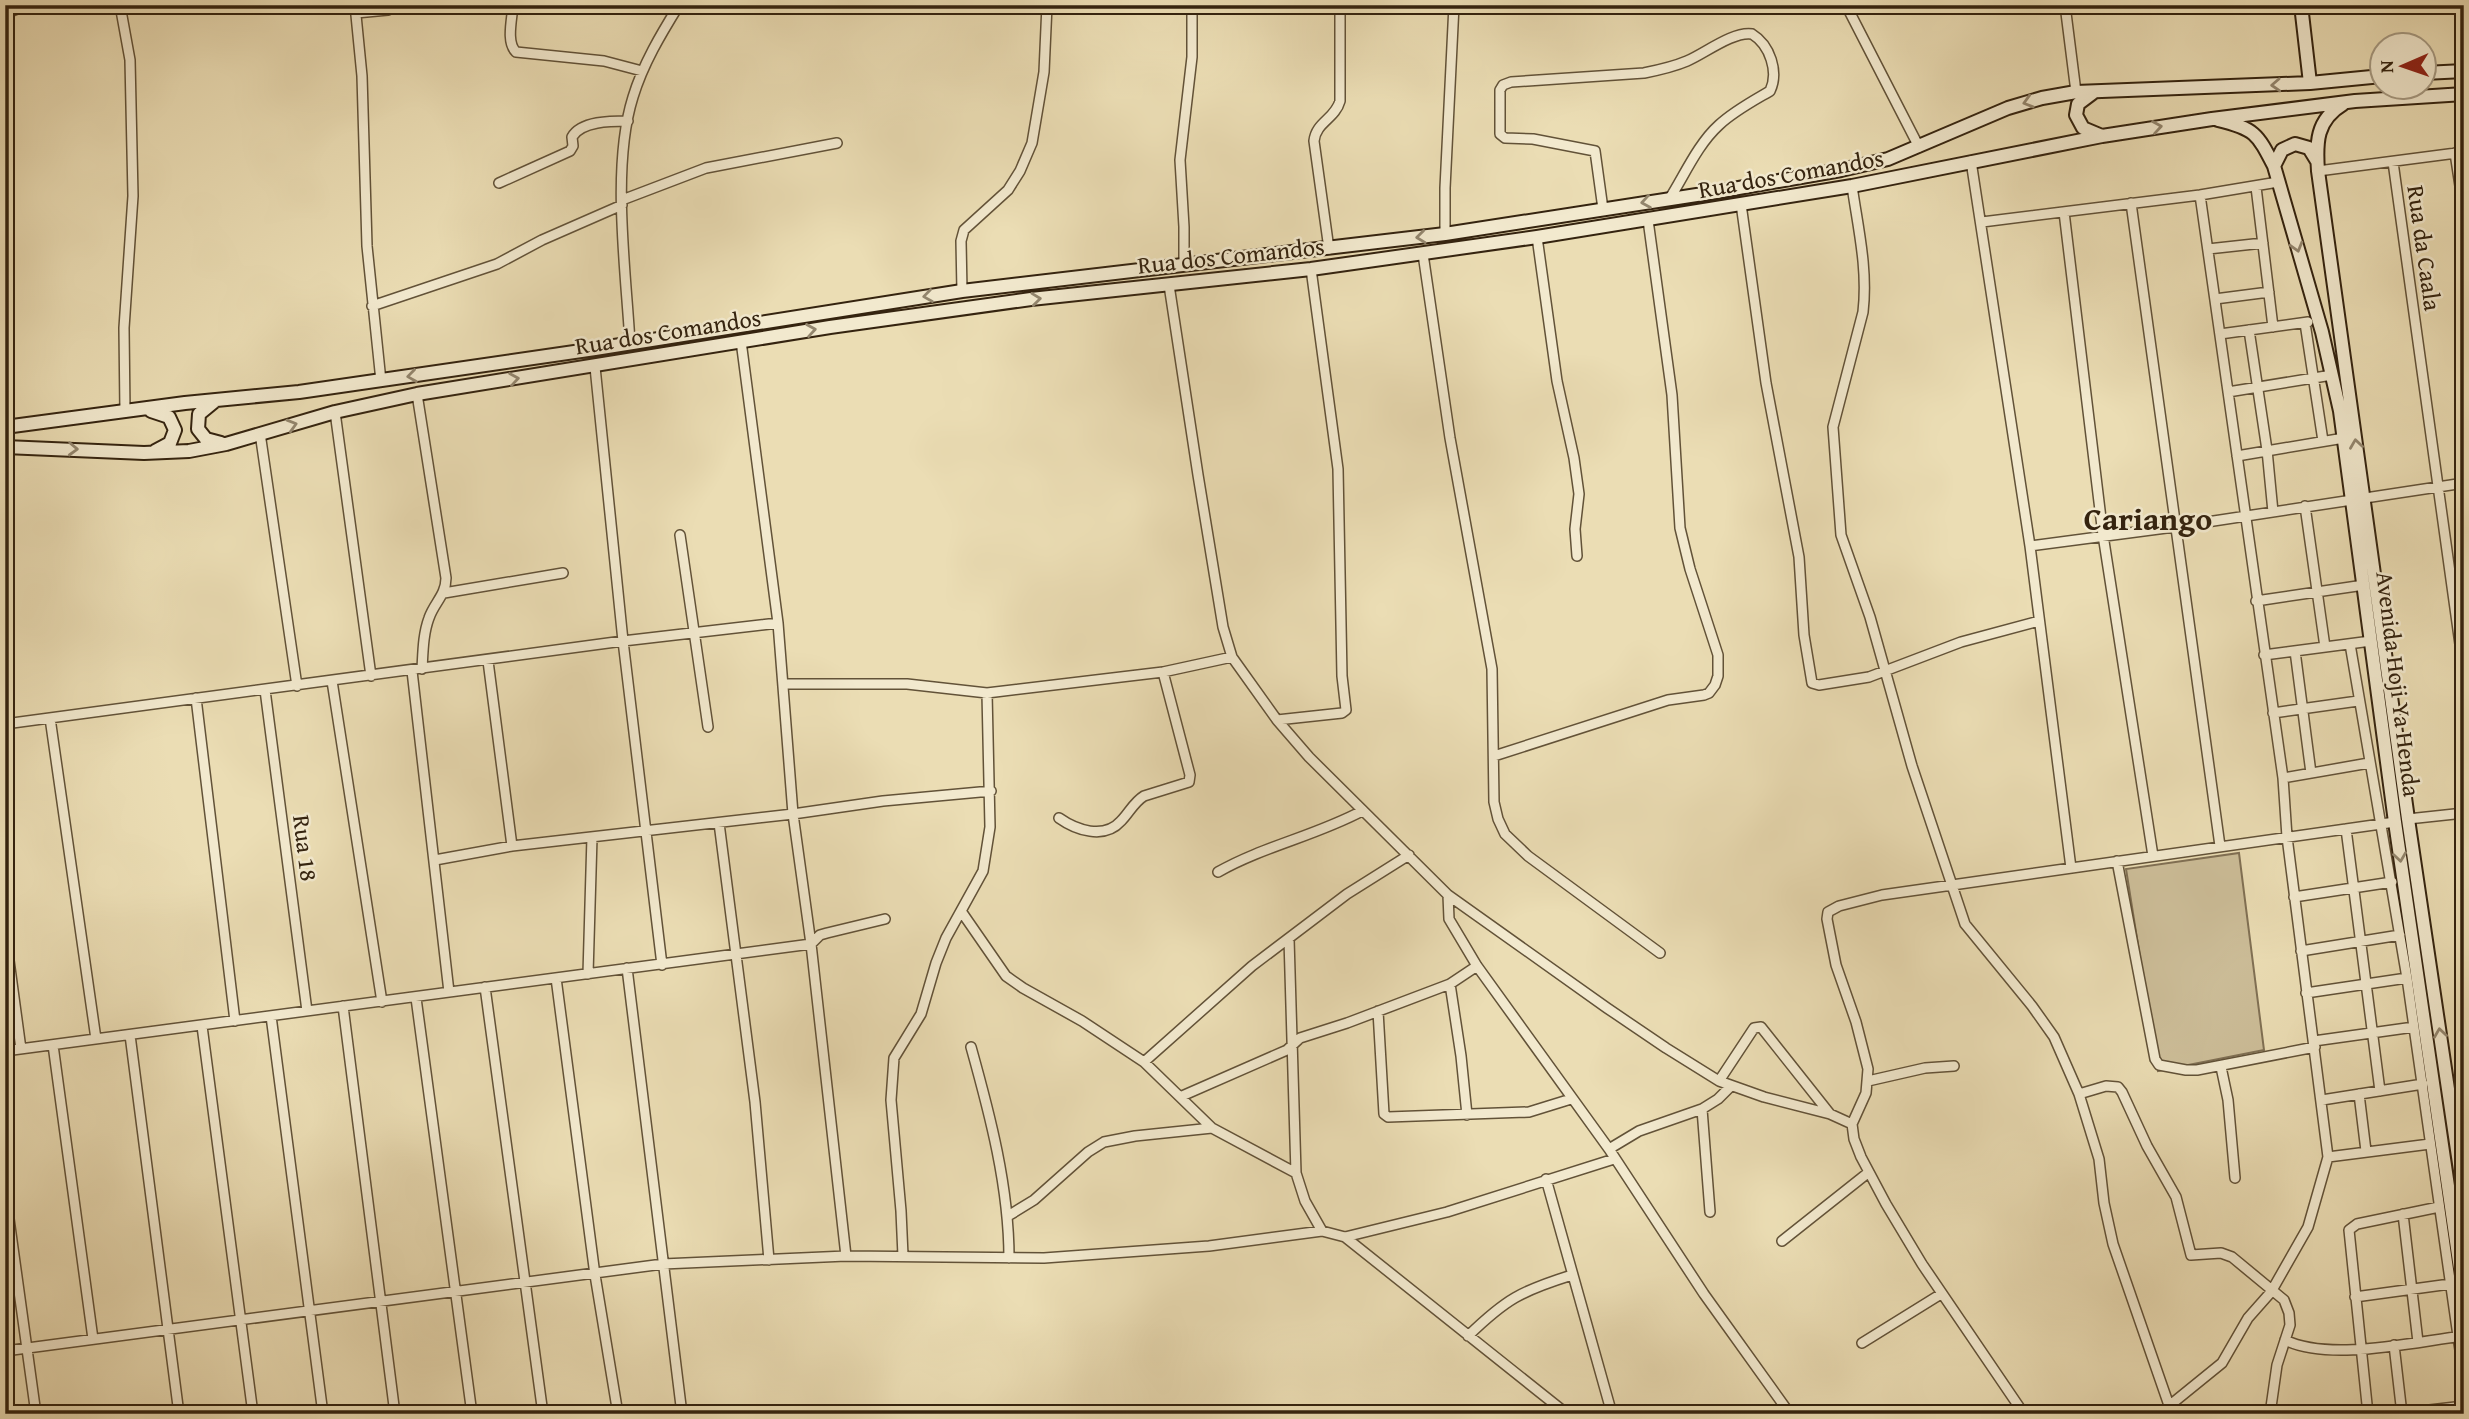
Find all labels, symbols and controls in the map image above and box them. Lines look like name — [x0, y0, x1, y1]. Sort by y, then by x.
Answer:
north arrow — [2368, 32, 2438, 102]
text: N — [2372, 59, 2400, 73]
one-way arrow — [2270, 77, 2281, 92]
one-way arrow — [2022, 94, 2034, 108]
one-way arrow — [2151, 120, 2163, 135]
street label: Rua dos Comandos — [1696, 140, 1886, 207]
street label: Rua da Caala — [2398, 183, 2451, 314]
one-way arrow — [1640, 194, 1652, 209]
street label: Rua dos Comandos — [1136, 228, 1326, 283]
one-way arrow — [1415, 229, 1427, 244]
one-way arrow — [2289, 241, 2304, 253]
one-way arrow — [922, 288, 934, 303]
one-way arrow — [1031, 291, 1042, 306]
street label: Rua dos Comandos — [573, 300, 763, 363]
one-way arrow — [805, 323, 817, 338]
one-way arrow — [407, 368, 418, 383]
one-way arrow — [508, 372, 520, 387]
one-way arrow — [285, 418, 297, 433]
one-way arrow — [2349, 438, 2364, 449]
one-way arrow — [68, 441, 79, 456]
district label: Cariango — [2084, 495, 2212, 542]
street label: Avenida Hoji Ya Henda — [2367, 569, 2430, 799]
street label: Rua 18 — [284, 813, 327, 883]
one-way arrow — [2392, 851, 2407, 863]
one-way arrow — [2433, 1027, 2448, 1039]

